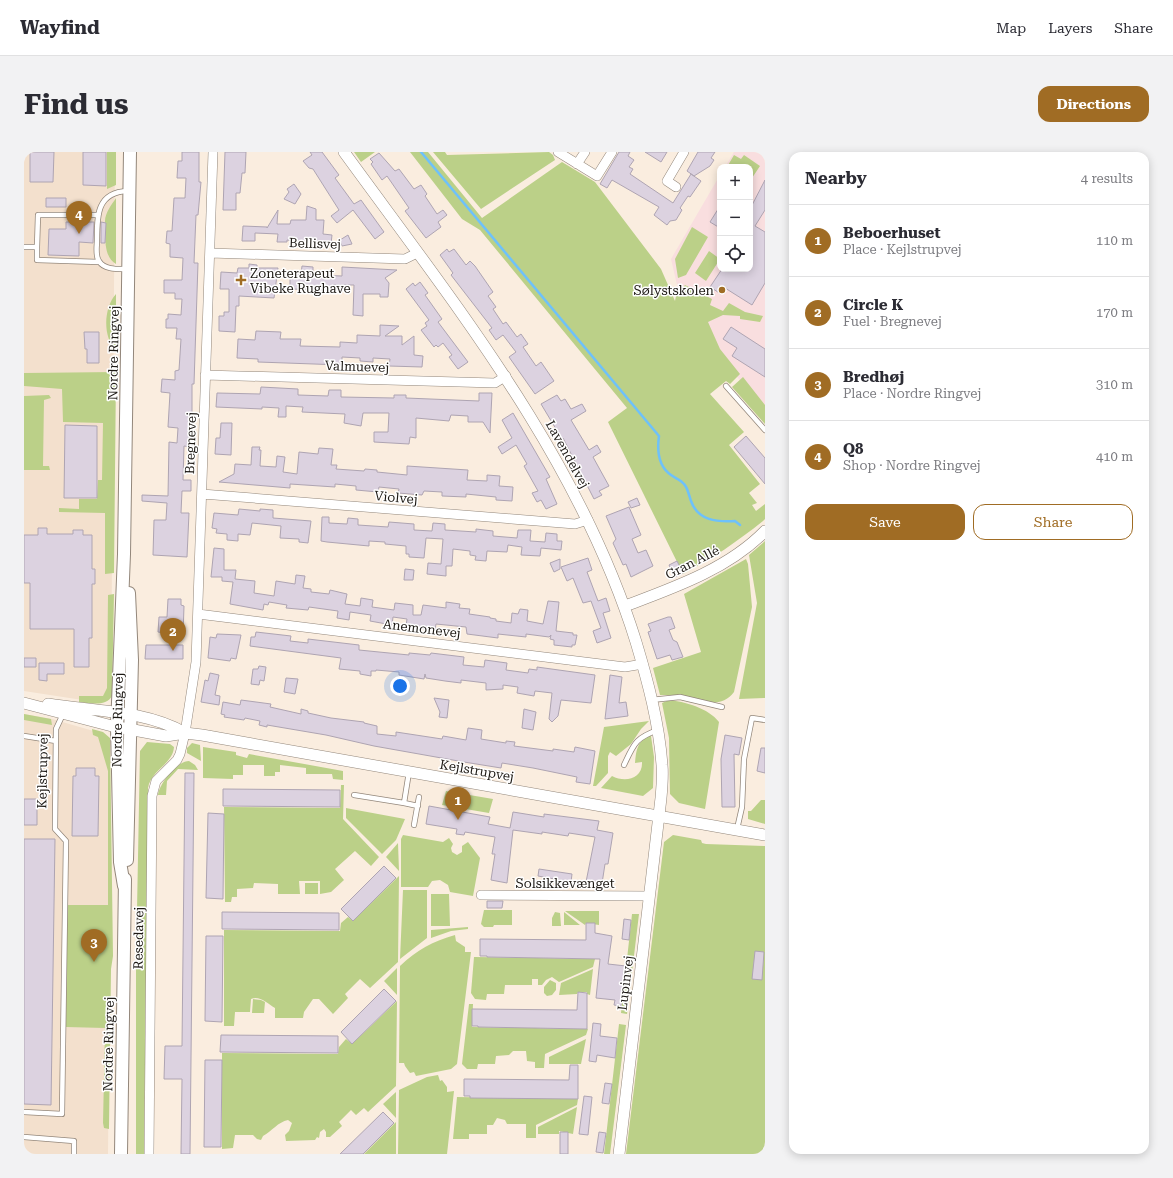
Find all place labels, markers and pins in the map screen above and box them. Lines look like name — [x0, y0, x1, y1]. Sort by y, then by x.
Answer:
pin: 4 — [66, 201, 92, 234]
place label: Zoneterapeut Vibeke Rughave — [250, 266, 351, 296]
marker: Zoneterapeut Vibeke Rughave — [235, 274, 247, 286]
place label: Sølystskolen — [634, 283, 715, 298]
marker: Sølystskolen — [717, 285, 727, 295]
pin: 2 — [160, 618, 186, 651]
pin: 1 — [445, 787, 471, 820]
pin: 3 — [81, 929, 107, 962]

